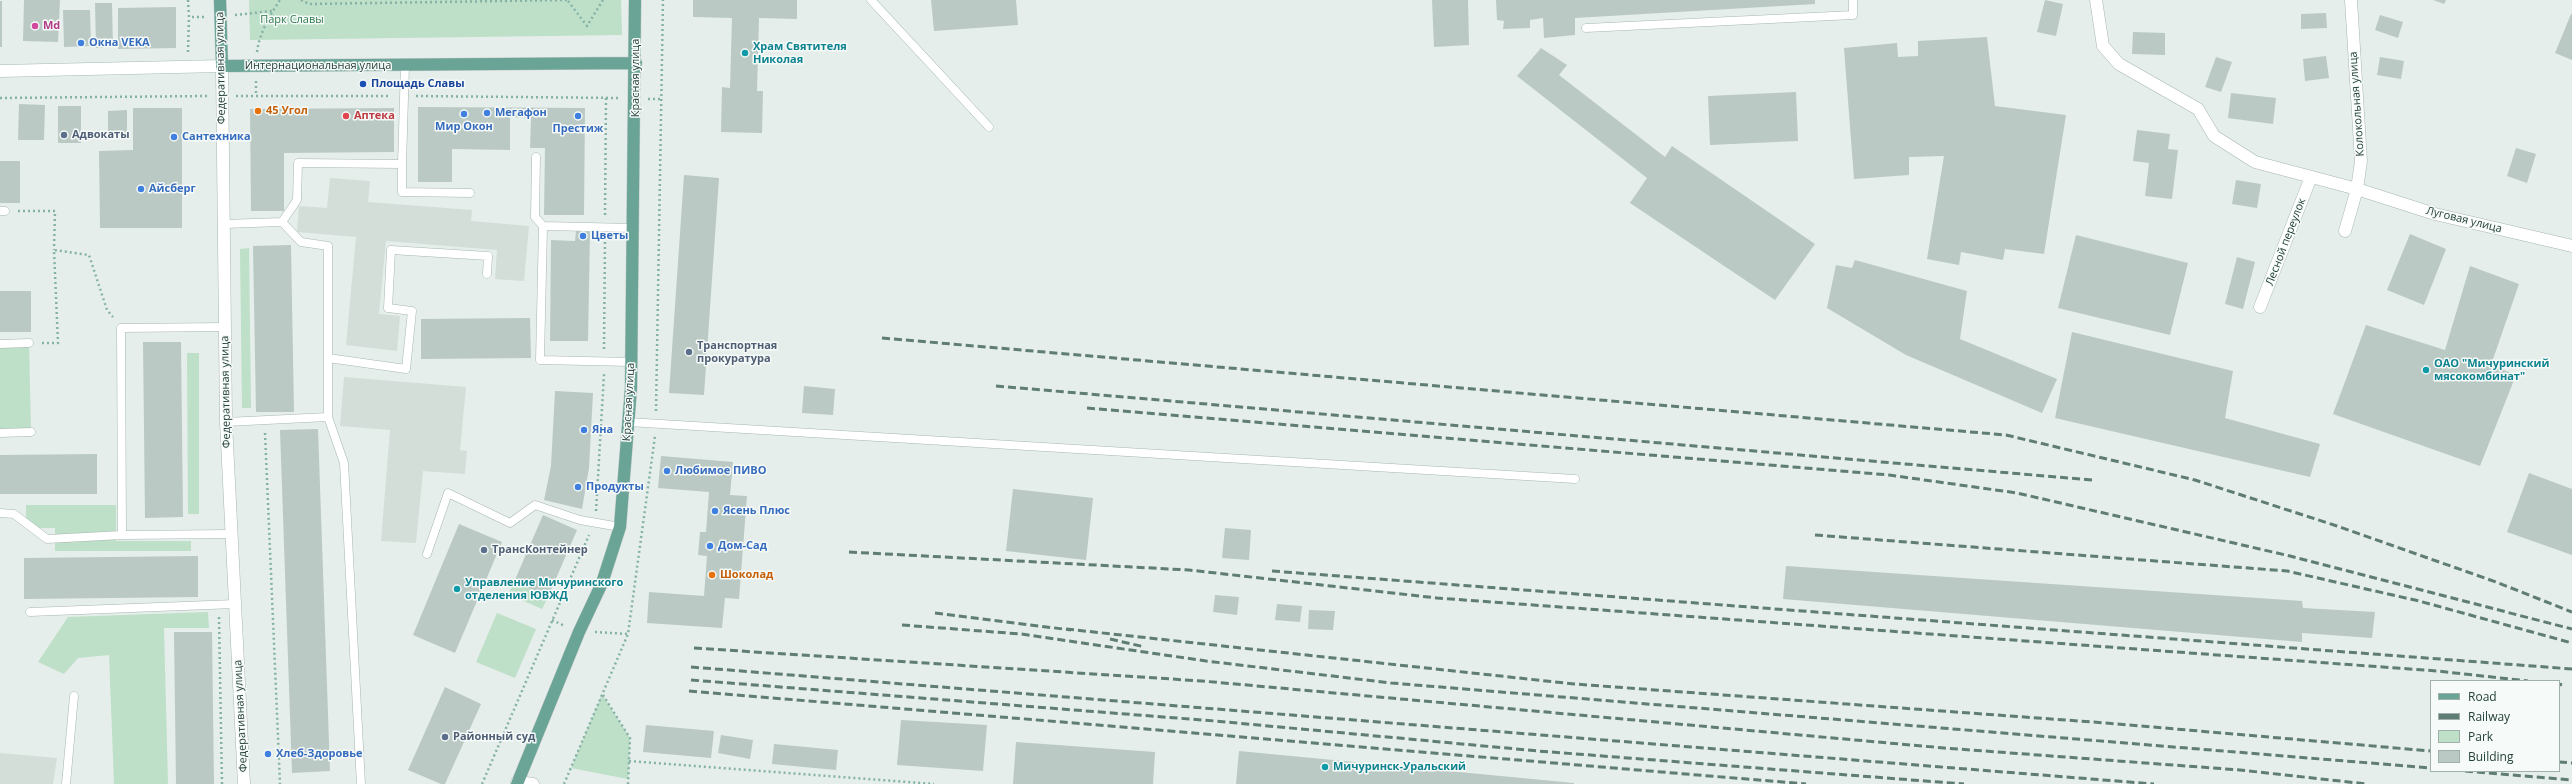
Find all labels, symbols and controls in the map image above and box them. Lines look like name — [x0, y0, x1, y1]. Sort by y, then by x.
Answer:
street label: Федеративная улица — [213, 12, 229, 124]
park label: Парк Славы — [260, 13, 324, 27]
place label: Md — [43, 19, 60, 33]
marker: Md — [30, 21, 40, 31]
place label: Окна VEKA — [89, 36, 150, 50]
marker: Окна VEKA — [76, 38, 86, 48]
street label: Красная улица — [629, 39, 643, 117]
place label: Храм Святителя Николая — [753, 40, 847, 66]
marker: Храм Святителя Николая — [740, 48, 750, 58]
street label: Колокольная улица — [2347, 51, 2367, 157]
street label: Интернациональная улица — [245, 59, 391, 73]
place label: Площадь Славы — [371, 77, 465, 91]
marker: Площадь Славы — [358, 79, 368, 89]
place label: 45 Угол — [266, 104, 308, 118]
marker: 45 Угол — [253, 106, 263, 116]
place label: Мегафон — [495, 106, 547, 120]
marker: Мегафон — [482, 108, 492, 118]
place label: Аптека — [354, 109, 395, 123]
marker: Мир Окон — [459, 109, 469, 119]
marker: Аптека — [341, 111, 351, 121]
marker: Престиж — [573, 111, 583, 121]
place label: Мир Окон — [435, 120, 493, 134]
place label: Престиж — [553, 122, 603, 136]
place label: Адвокаты — [72, 128, 130, 142]
marker: Адвокаты — [59, 130, 69, 140]
place label: Сантехника — [182, 130, 251, 144]
marker: Сантехника — [169, 132, 179, 142]
place label: Айсберг — [149, 182, 196, 196]
marker: Айсберг — [136, 184, 146, 194]
street label: Лесной переулок — [2263, 196, 2309, 288]
street label: Луговая улица — [2425, 204, 2503, 236]
place label: Цветы — [591, 229, 628, 243]
marker: Цветы — [578, 231, 588, 241]
street label: Федеративная улица — [218, 336, 234, 448]
place label: Транспортная прокуратура — [697, 339, 777, 365]
marker: Транспортная прокуратура — [684, 347, 694, 357]
place label: ОАО "Мичуринский мясокомбинат" — [2434, 357, 2549, 383]
street label: Красная улица — [620, 362, 638, 442]
marker: ОАО "Мичуринский мясокомбинат" — [2421, 365, 2431, 375]
place label: Яна — [592, 423, 613, 437]
marker: Яна — [579, 425, 589, 435]
place label: Любимое ПИВО — [675, 464, 766, 478]
marker: Любимое ПИВО — [662, 466, 672, 476]
place label: Продукты — [586, 480, 644, 494]
marker: Продукты — [573, 482, 583, 492]
place label: Ясень Плюс — [723, 504, 790, 518]
marker: Ясень Плюс — [710, 506, 720, 516]
place label: Дом-Сад — [718, 539, 767, 553]
marker: Дом-Сад — [705, 541, 715, 551]
place label: ТрансКонтейнер — [492, 543, 588, 557]
marker: ТрансКонтейнер — [479, 545, 489, 555]
place label: Шоколад — [720, 568, 773, 582]
marker: Шоколад — [707, 570, 717, 580]
place label: Управление Мичуринского отделения ЮВЖД — [465, 576, 623, 602]
marker: Управление Мичуринского отделения ЮВЖД — [452, 584, 462, 594]
street label: Федеративная улица — [231, 659, 251, 773]
legend — [2430, 680, 2560, 772]
text: Road — [2468, 688, 2497, 705]
text: Railway — [2468, 708, 2510, 725]
text: Park — [2468, 728, 2493, 745]
place label: Районный суд — [453, 730, 535, 744]
marker: Районный суд — [440, 732, 450, 742]
place label: Хлеб-Здоровье — [276, 747, 362, 761]
text: Building — [2468, 748, 2513, 765]
marker: Хлеб-Здоровье — [263, 749, 273, 759]
place label: Мичуринск-Уральский — [1333, 760, 1466, 774]
marker: Мичуринск-Уральский — [1320, 762, 1330, 772]

